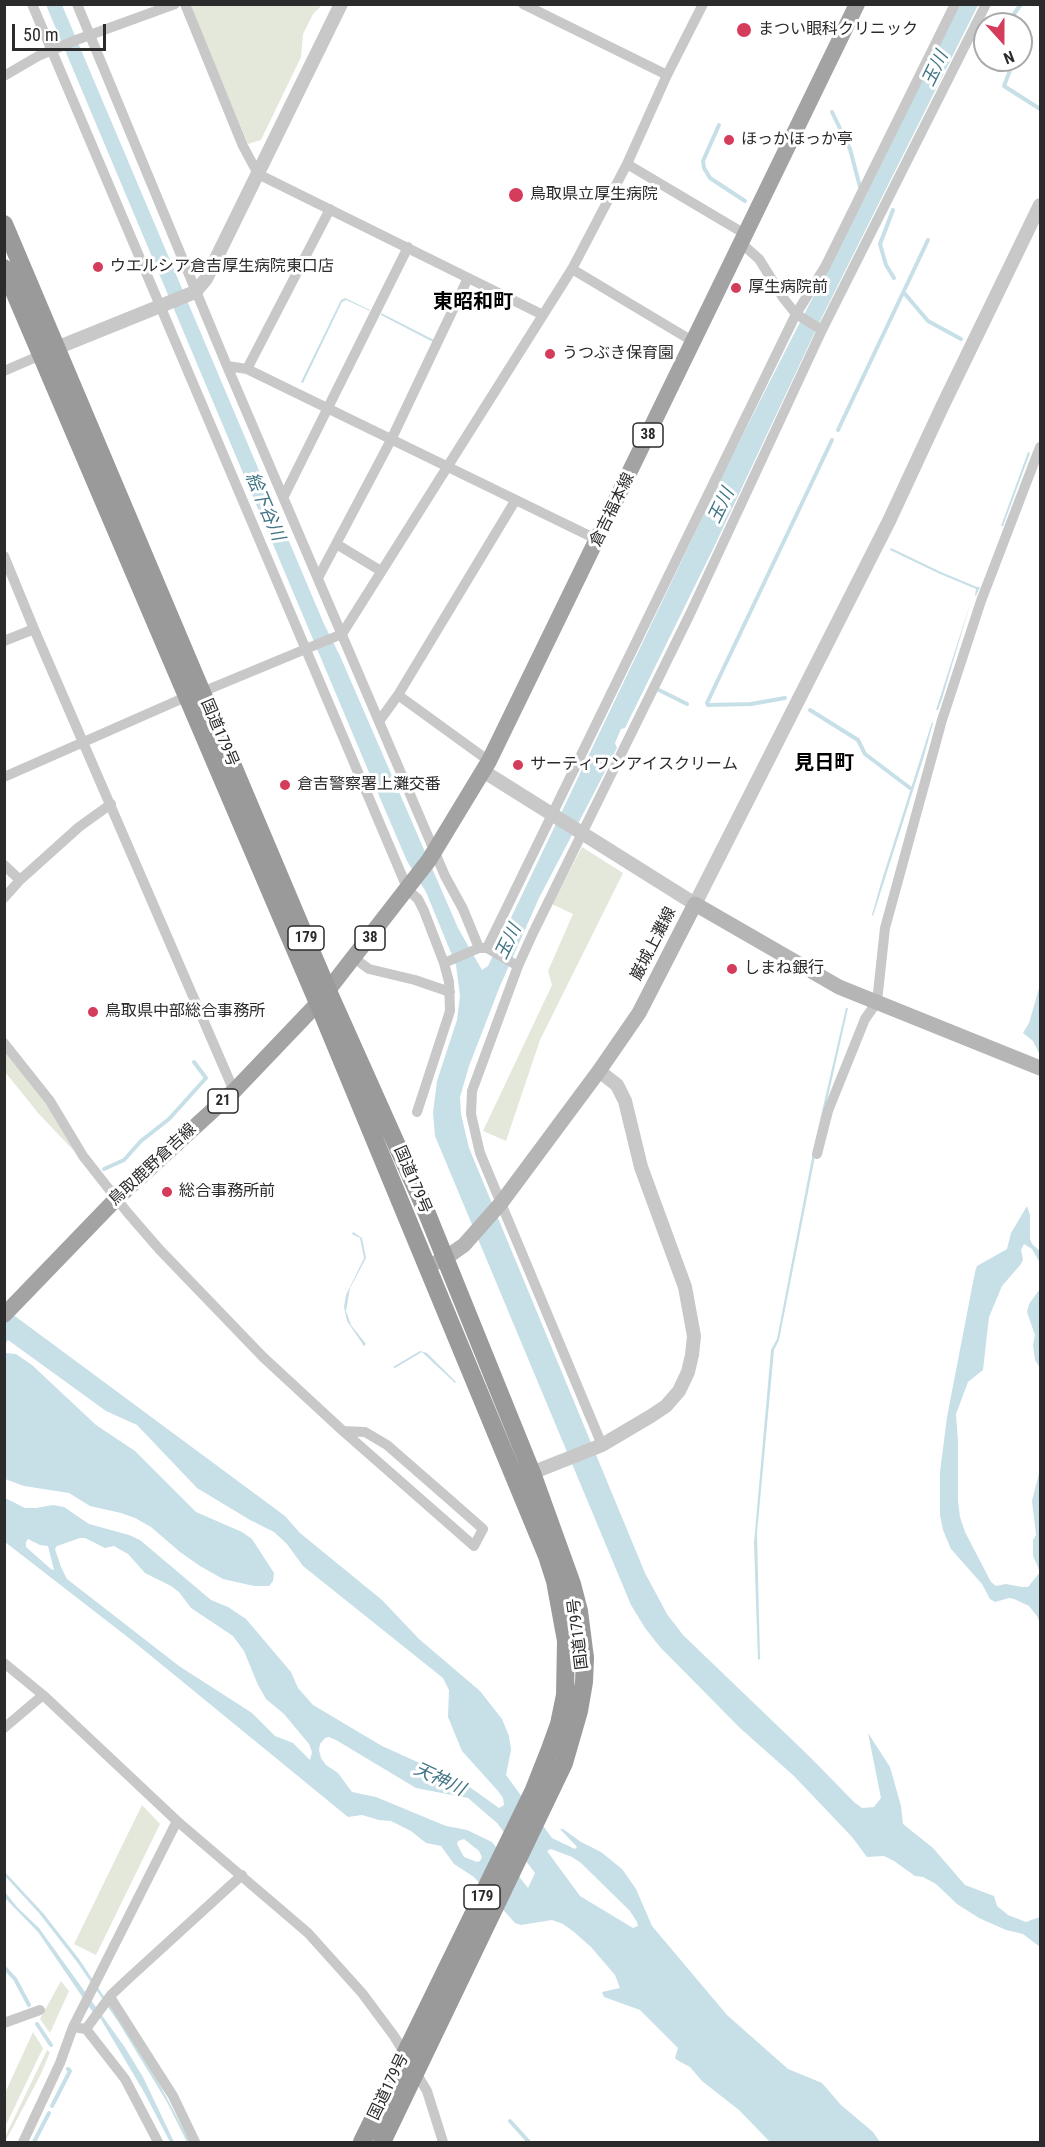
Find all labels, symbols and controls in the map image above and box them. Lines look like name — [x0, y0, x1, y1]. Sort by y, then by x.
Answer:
scale bar — [15, 12, 110, 50]
north arrow — [973, 12, 1033, 72]
place label: まつい眼科クリニック — [758, 20, 918, 40]
marker: まつい眼科クリニック — [735, 21, 753, 39]
text: 50 m — [23, 24, 58, 45]
text: N — [1001, 47, 1017, 68]
water label: 玉川 — [918, 48, 954, 90]
place label: ほっかほっか亭 — [741, 130, 853, 150]
marker: ほっかほっか亭 — [722, 133, 736, 147]
place label: 鳥取県立厚生病院 — [530, 185, 658, 205]
marker: 鳥取県立厚生病院 — [507, 186, 525, 204]
place label: ウエルシア倉吉厚生病院東口店 — [110, 257, 334, 277]
marker: ウエルシア倉吉厚生病院東口店 — [91, 260, 105, 274]
place label: 厚生病院前 — [748, 278, 828, 298]
marker: 厚生病院前 — [729, 281, 743, 295]
district label: 東昭和町 — [433, 291, 513, 315]
place label: うつぶき保育園 — [562, 344, 674, 364]
marker: うつぶき保育園 — [543, 347, 557, 361]
road number: 38 — [633, 423, 663, 447]
water label: 絵下谷川 — [240, 470, 288, 544]
street label: 倉吉福本線 — [587, 470, 639, 550]
water label: 玉川 — [704, 485, 740, 527]
street label: 国道179号 — [196, 696, 242, 770]
district label: 見日町 — [794, 752, 854, 776]
place label: サーティワンアイスクリーム — [530, 755, 738, 775]
marker: サーティワンアイスクリーム — [511, 758, 525, 772]
place label: 倉吉警察署上灘交番 — [297, 775, 441, 795]
marker: 倉吉警察署上灘交番 — [278, 778, 292, 792]
street label: 巌城上灘線 — [627, 904, 681, 984]
water label: 玉川 — [491, 921, 527, 963]
road number: 179 — [288, 926, 324, 950]
road number: 38 — [355, 926, 385, 950]
place label: しまね銀行 — [744, 959, 824, 979]
marker: しまね銀行 — [725, 962, 739, 976]
place label: 鳥取県中部総合事務所 — [105, 1002, 265, 1022]
marker: 鳥取県中部総合事務所 — [86, 1005, 100, 1019]
road number: 21 — [208, 1089, 238, 1113]
street label: 鳥取鹿野倉吉線 — [105, 1120, 201, 1210]
street label: 国道179号 — [389, 1143, 435, 1217]
place label: 総合事務所前 — [179, 1182, 275, 1202]
marker: 総合事務所前 — [160, 1185, 174, 1199]
street label: 国道179号 — [565, 1597, 593, 1671]
water label: 天神川 — [410, 1759, 468, 1801]
road number: 179 — [464, 1885, 500, 1909]
street label: 国道179号 — [365, 2051, 413, 2123]

